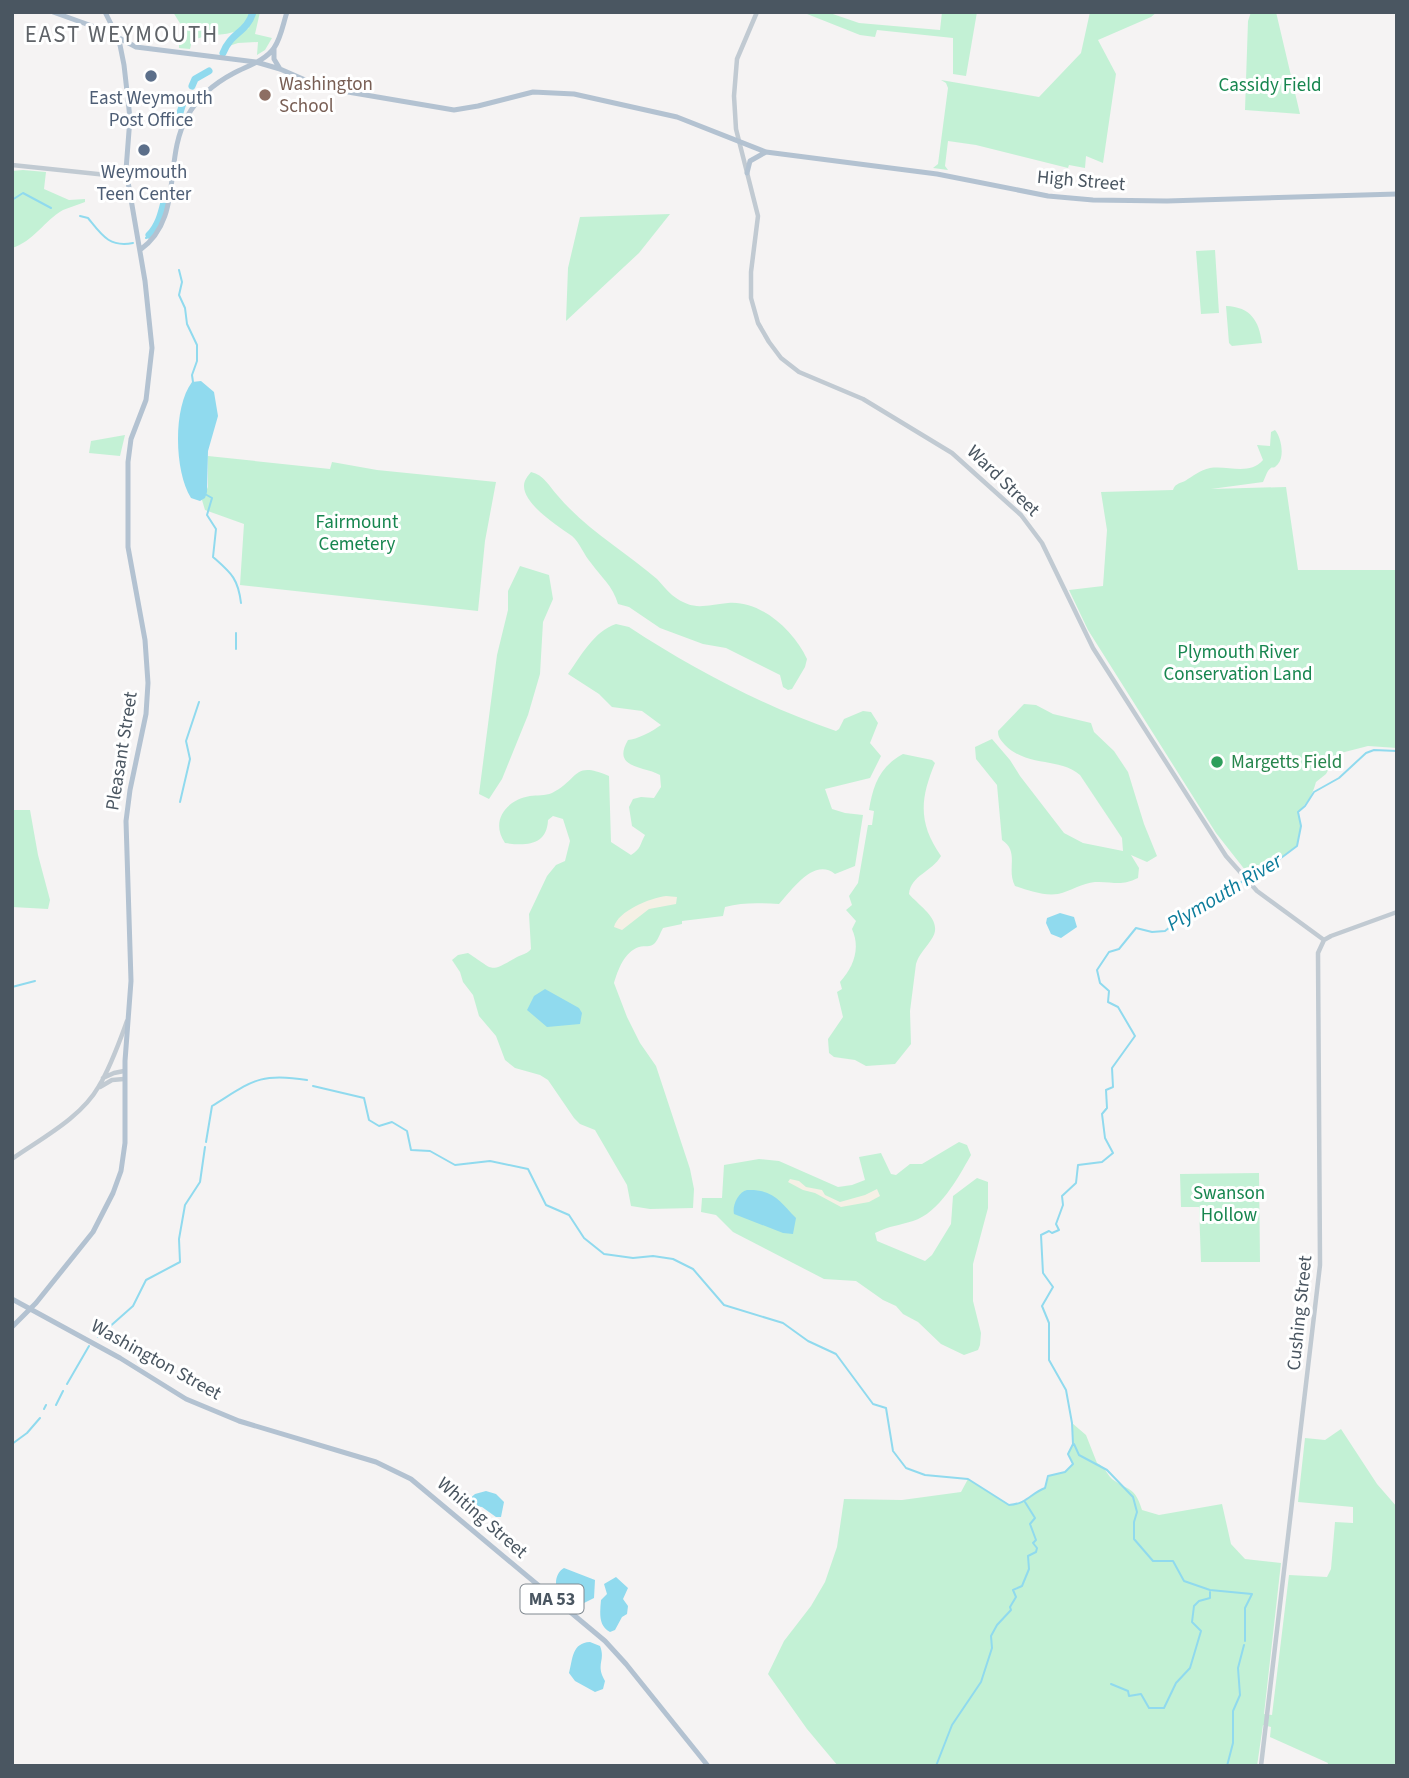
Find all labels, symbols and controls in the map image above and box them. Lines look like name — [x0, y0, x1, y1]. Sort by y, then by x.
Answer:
district label: EAST WEYMOUTH — [25, 18, 219, 51]
marker: East Weymouth Post Office — [143, 68, 159, 84]
place label: Washington School — [279, 71, 373, 120]
park label: Cassidy Field — [1218, 72, 1322, 99]
place label: East Weymouth Post Office — [89, 85, 213, 134]
marker: Washington School — [257, 87, 273, 103]
marker: Weymouth Teen Center — [136, 142, 152, 158]
place label: Weymouth Teen Center — [97, 159, 192, 208]
street label: High Street — [1036, 164, 1127, 198]
street label: Ward Street — [960, 439, 1046, 523]
park label: Fairmount Cemetery — [316, 509, 399, 558]
park label: Plymouth River Conservation Land — [1163, 639, 1313, 688]
street label: Pleasant Street — [99, 689, 145, 812]
place label: Margetts Field — [1231, 749, 1342, 776]
marker: Margetts Field — [1209, 754, 1225, 770]
water label: Plymouth River — [1161, 845, 1288, 938]
park label: Swanson Hollow — [1193, 1180, 1265, 1229]
street label: Cushing Street — [1281, 1254, 1320, 1372]
street label: Washington Street — [86, 1313, 227, 1407]
street label: Whiting Street — [431, 1471, 534, 1565]
road number: MA 53 — [520, 1584, 584, 1614]

